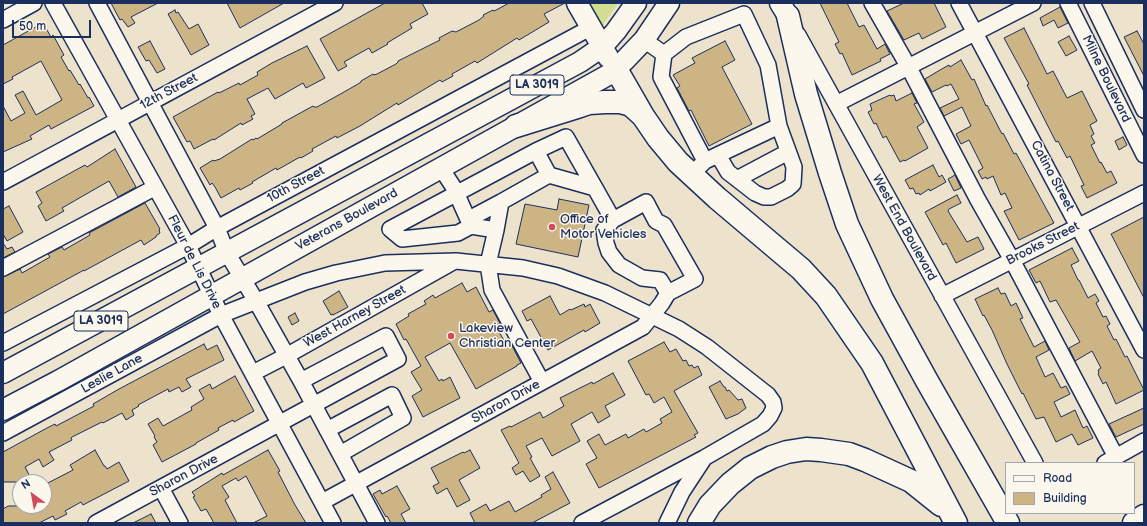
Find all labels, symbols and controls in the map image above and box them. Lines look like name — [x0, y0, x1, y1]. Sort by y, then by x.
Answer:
scale bar — [14, 12, 93, 38]
text: 50 m — [19, 19, 46, 34]
street label: Milne Boulevard — [1078, 33, 1134, 125]
street label: 12th Street — [137, 70, 201, 114]
road number: LA 3019 — [510, 75, 564, 95]
street label: Catina Street — [1027, 138, 1077, 214]
street label: 10th Street — [264, 163, 328, 207]
street label: West End Boulevard — [868, 172, 940, 284]
street label: Veterans Boulevard — [293, 185, 401, 255]
street label: Fleur de Lis Drive — [164, 212, 224, 312]
place label: Office of Motor Vehicles — [560, 212, 646, 243]
street label: Brooks Street — [1004, 219, 1082, 269]
marker: Office of Motor Vehicles — [547, 222, 557, 232]
street label: West Harney Street — [301, 282, 409, 352]
road number: LA 3019 — [74, 311, 128, 331]
place label: Lakeview Christian Center — [459, 321, 555, 352]
marker: Lakeview Christian Center — [446, 331, 456, 341]
street label: Leslie Lane — [79, 351, 145, 397]
street label: Sharon Drive — [469, 377, 543, 427]
street label: Sharon Drive — [147, 451, 221, 501]
legend — [1005, 462, 1135, 514]
text: Road — [1043, 471, 1072, 486]
north arrow — [12, 474, 52, 514]
text: N — [19, 477, 33, 492]
text: Building — [1043, 491, 1087, 506]

